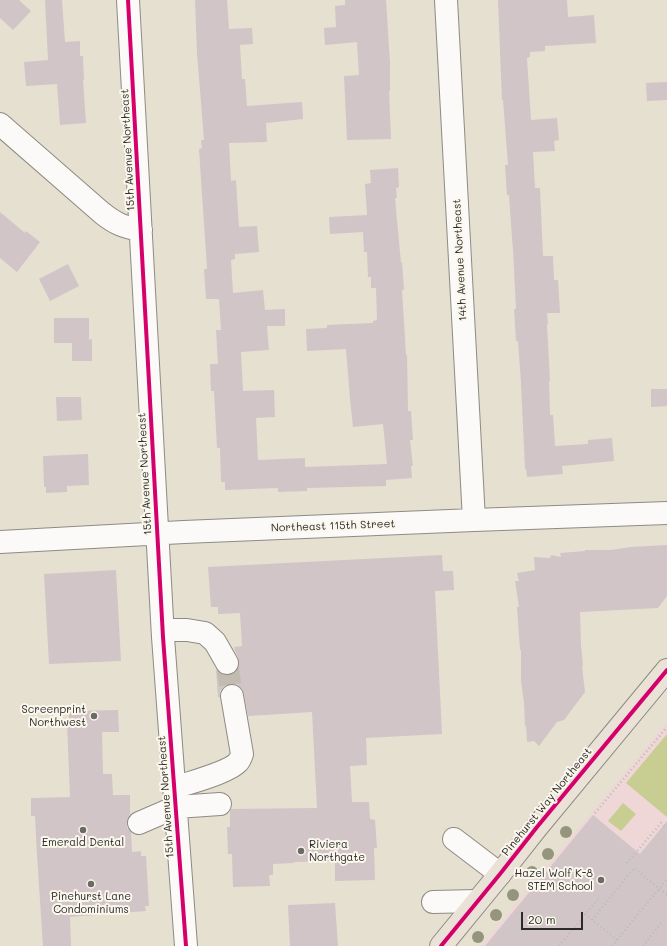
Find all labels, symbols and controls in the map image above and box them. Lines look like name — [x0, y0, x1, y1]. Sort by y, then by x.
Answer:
street label: 15th Avenue Northeast — [118, 88, 138, 212]
street label: 14th Avenue Northeast — [450, 198, 470, 322]
street label: 15th Avenue Northeast — [135, 412, 155, 536]
street label: Northeast 115th Street — [271, 517, 395, 535]
place label: Screenprint Northwest — [21, 703, 86, 729]
marker: Screenprint Northwest — [89, 711, 99, 721]
street label: 15th Avenue Northeast — [155, 735, 177, 859]
street label: Pinehurst Way Northeast — [499, 745, 595, 859]
marker: Emerald Dental — [78, 825, 88, 835]
place label: Emerald Dental — [42, 836, 124, 850]
place label: Riviera Northgate — [309, 838, 365, 864]
marker: Riviera Northgate — [296, 846, 306, 856]
place label: Hazel Wolf K-8 STEM School — [514, 867, 593, 893]
marker: Hazel Wolf K-8 STEM School — [596, 875, 606, 885]
marker: Pinehurst Lane Condominiums — [86, 879, 96, 889]
place label: Pinehurst Lane Condominiums — [51, 890, 131, 916]
scale bar — [523, 904, 585, 930]
text: 20 m — [528, 911, 556, 927]

